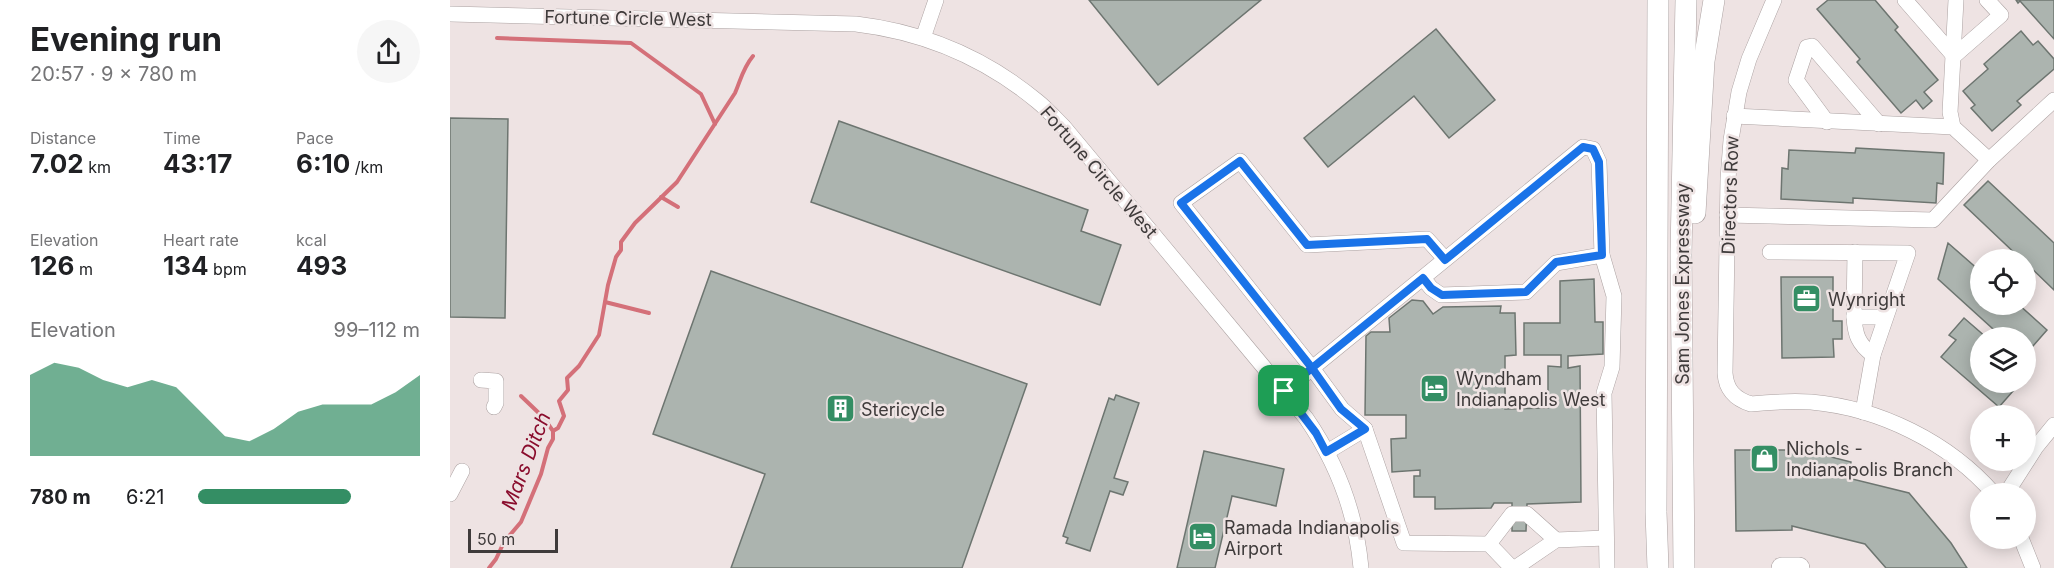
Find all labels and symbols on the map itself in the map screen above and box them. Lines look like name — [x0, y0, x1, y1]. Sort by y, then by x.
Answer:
street label: Fortune Circle West — [544, 6, 712, 30]
street label: Fortune Circle West — [1036, 102, 1162, 242]
street label: Directors Row — [1717, 135, 1743, 255]
street label: Sam Jones Expressway — [1672, 183, 1693, 385]
office icon: Wynright — [1791, 283, 1823, 315]
place label: Wynright — [1828, 289, 1906, 310]
pin — [1258, 365, 1309, 416]
place label: Wyndham Indianapolis West — [1456, 368, 1606, 410]
hotel icon: Wyndham Indianapolis West — [1419, 372, 1451, 404]
building icon: Stericycle — [824, 393, 856, 425]
place label: Stericycle — [861, 399, 945, 420]
water label: Mars Ditch — [496, 409, 556, 513]
place label: Nichols - Indianapolis Branch — [1786, 438, 1953, 480]
shop icon: Nichols - Indianapolis Branch — [1749, 442, 1781, 474]
place label: Ramada Indianapolis Airport — [1224, 517, 1399, 559]
hotel icon: Ramada Indianapolis Airport — [1187, 521, 1219, 553]
scale bar — [468, 526, 558, 554]

